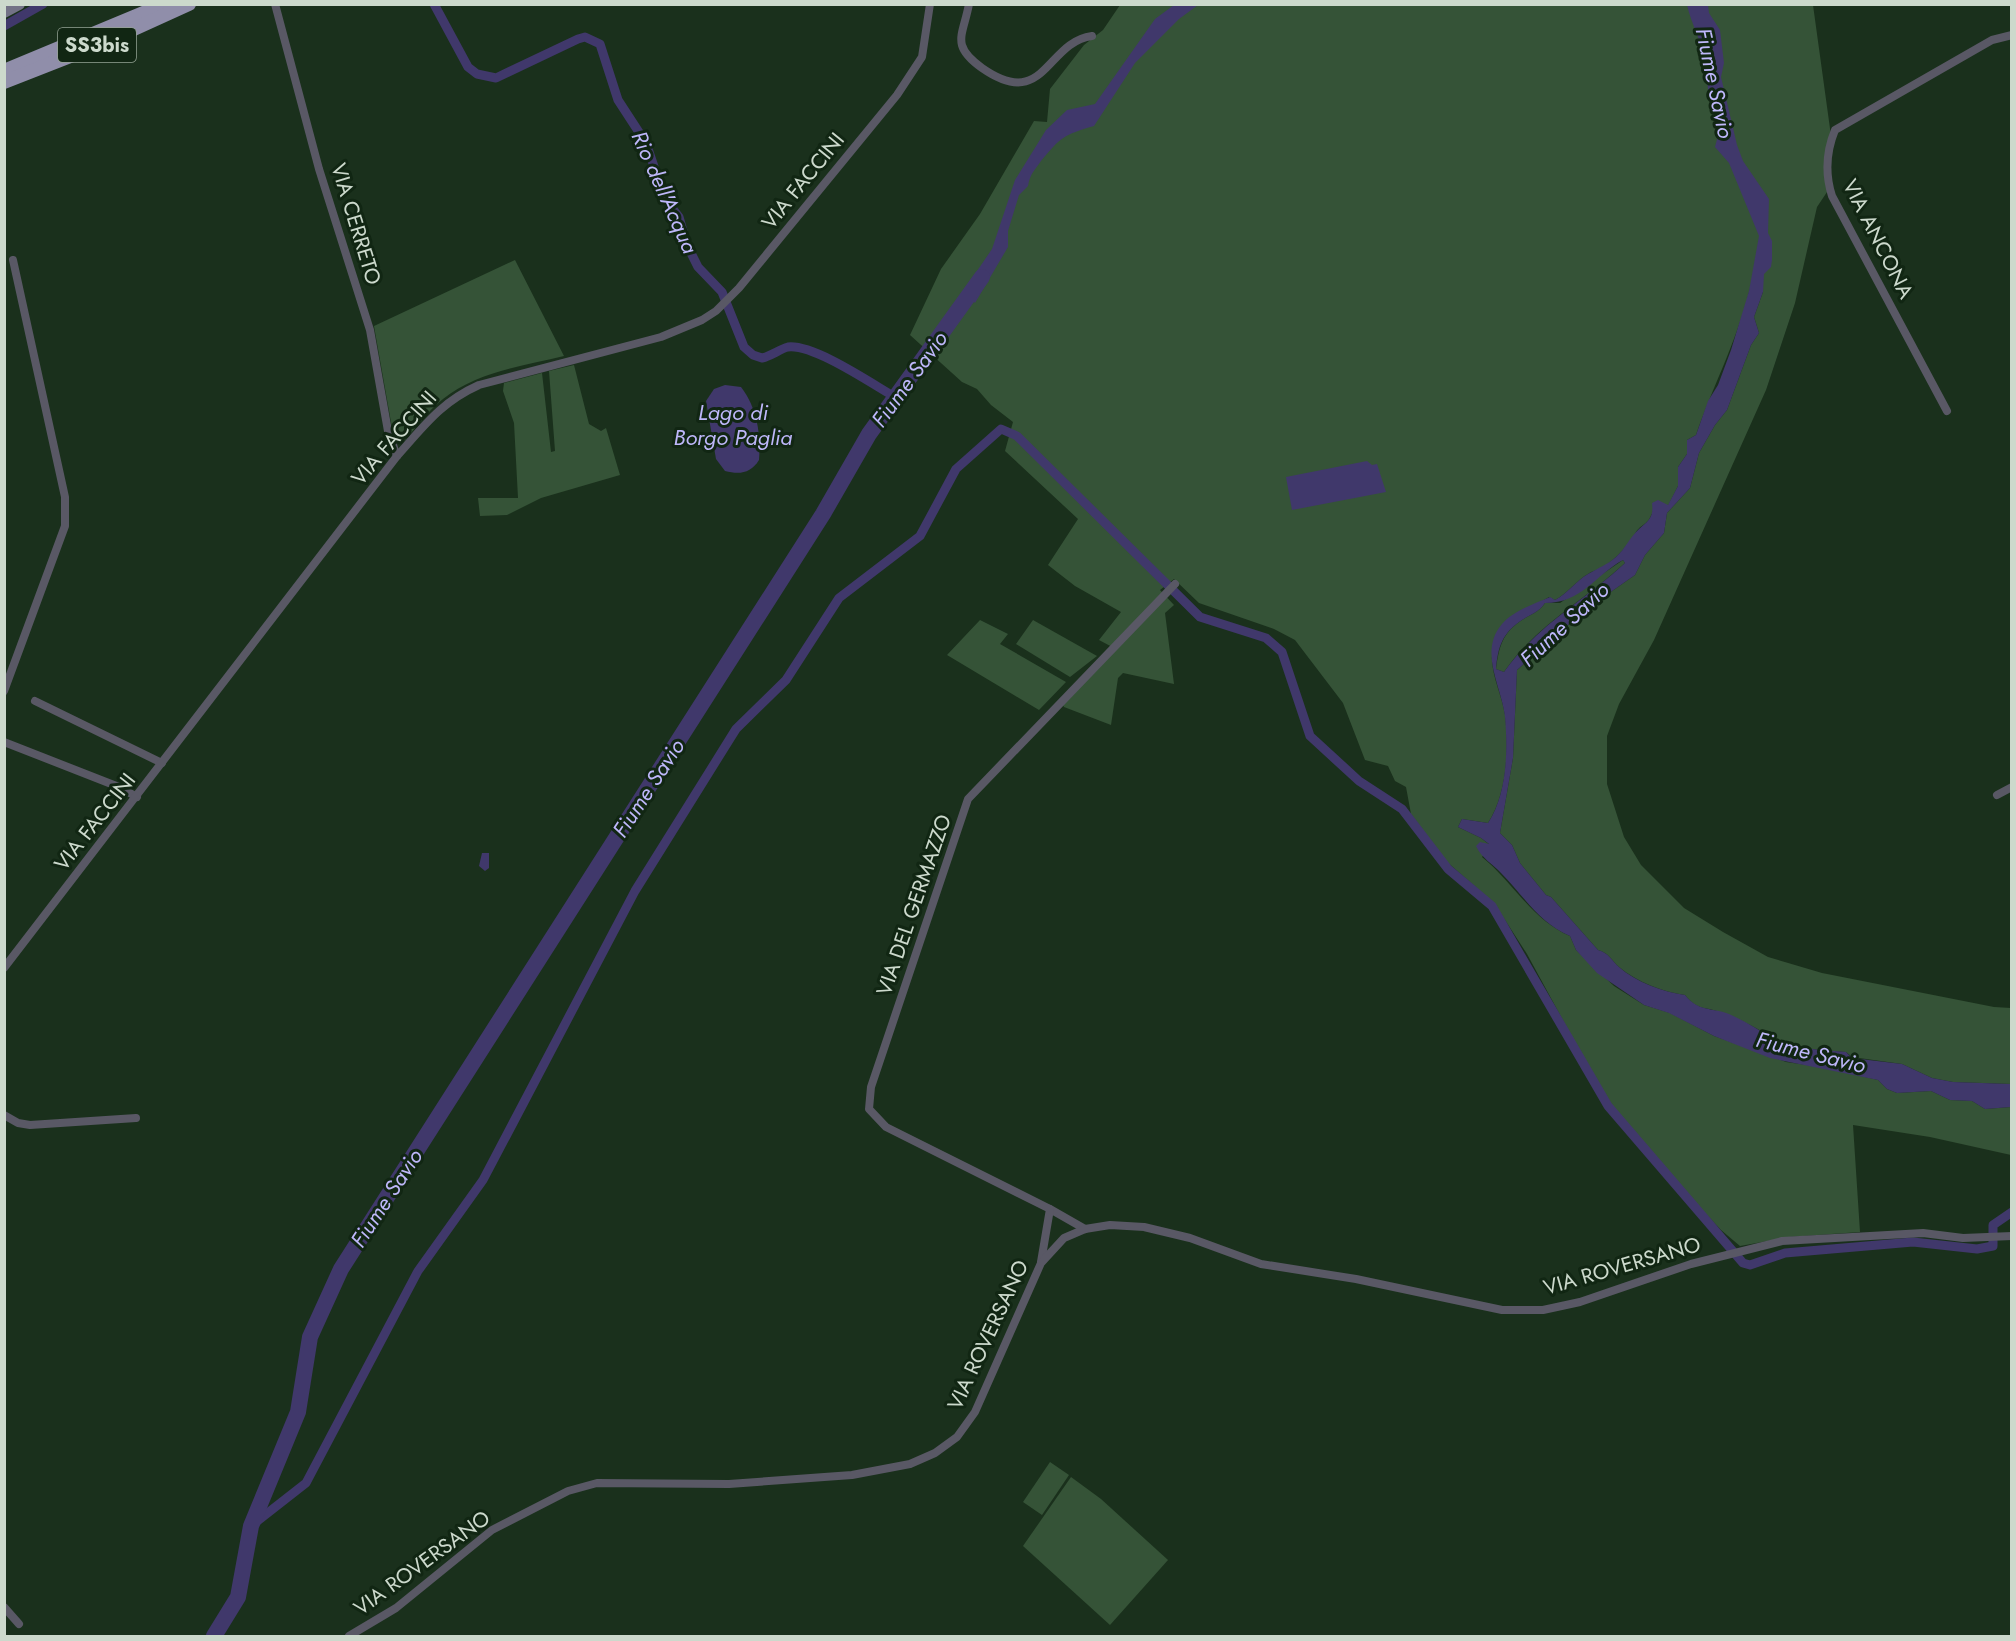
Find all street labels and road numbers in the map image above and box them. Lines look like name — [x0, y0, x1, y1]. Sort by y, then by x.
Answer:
road number: SS3bis — [58, 28, 136, 62]
street label: VIA FACCINI — [755, 126, 851, 236]
street label: VIA CERRETO — [323, 160, 389, 288]
street label: VIA ANCONA — [1835, 174, 1921, 304]
street label: VIA FACCINI — [344, 384, 444, 492]
street label: VIA FACCINI — [47, 767, 143, 877]
street label: VIA DEL GERMAZZO — [869, 810, 959, 1000]
street label: VIA ROVERSANO — [1540, 1229, 1704, 1303]
street label: VIA ROVERSANO — [940, 1255, 1036, 1415]
street label: VIA ROVERSANO — [348, 1503, 496, 1623]

